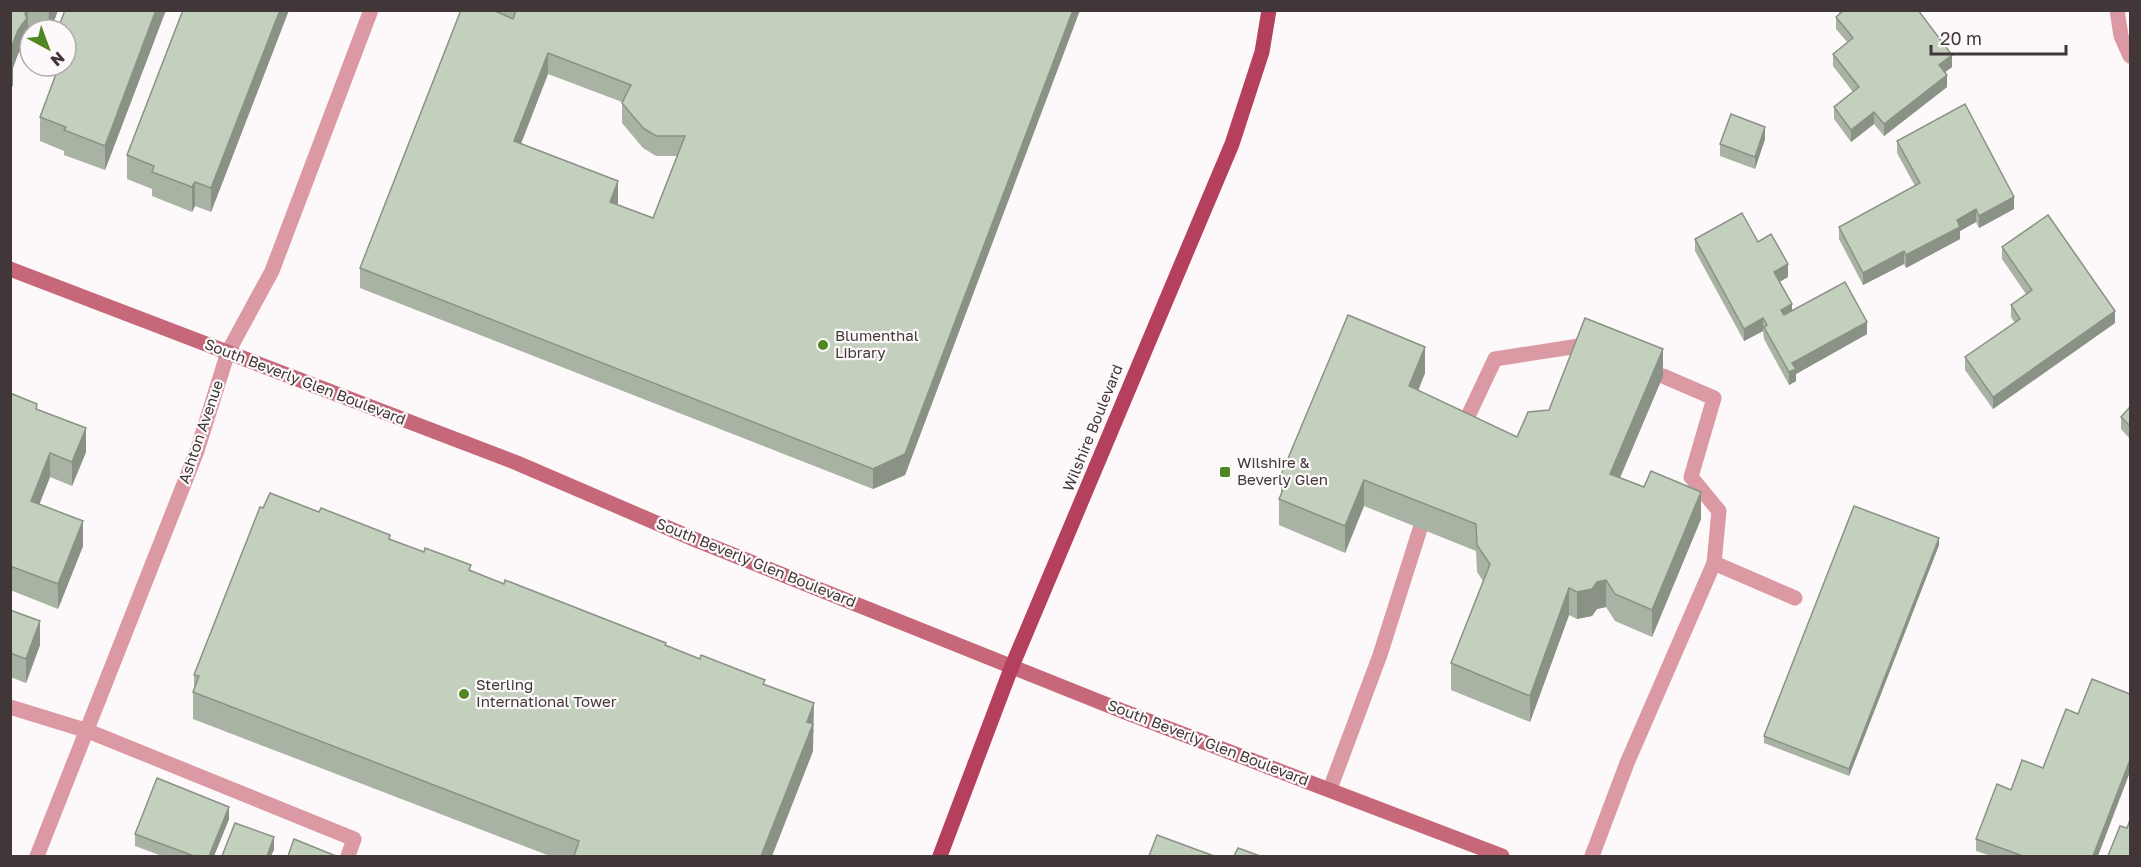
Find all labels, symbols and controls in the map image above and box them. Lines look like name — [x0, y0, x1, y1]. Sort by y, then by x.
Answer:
north arrow — [18, 18, 78, 78]
scale bar — [1931, 18, 2066, 56]
text: 20 m — [1940, 27, 1982, 49]
text: N — [47, 48, 69, 71]
place label: Blumenthal Library — [835, 326, 919, 361]
street label: South Beverly Glen Boulevard — [202, 334, 408, 428]
marker: Blumenthal Library — [816, 338, 830, 352]
street label: Wilshire Boulevard — [1058, 362, 1126, 494]
street label: Ashton Avenue — [174, 377, 226, 486]
place label: Wilshire & Beverly Glen — [1237, 453, 1328, 488]
marker: Wilshire & Beverly Glen — [1218, 465, 1232, 479]
street label: South Beverly Glen Boulevard — [654, 514, 859, 610]
place label: Sterling International Tower — [476, 675, 617, 710]
marker: Sterling International Tower — [457, 687, 471, 701]
street label: South Beverly Glen Boulevard — [1105, 695, 1311, 789]

